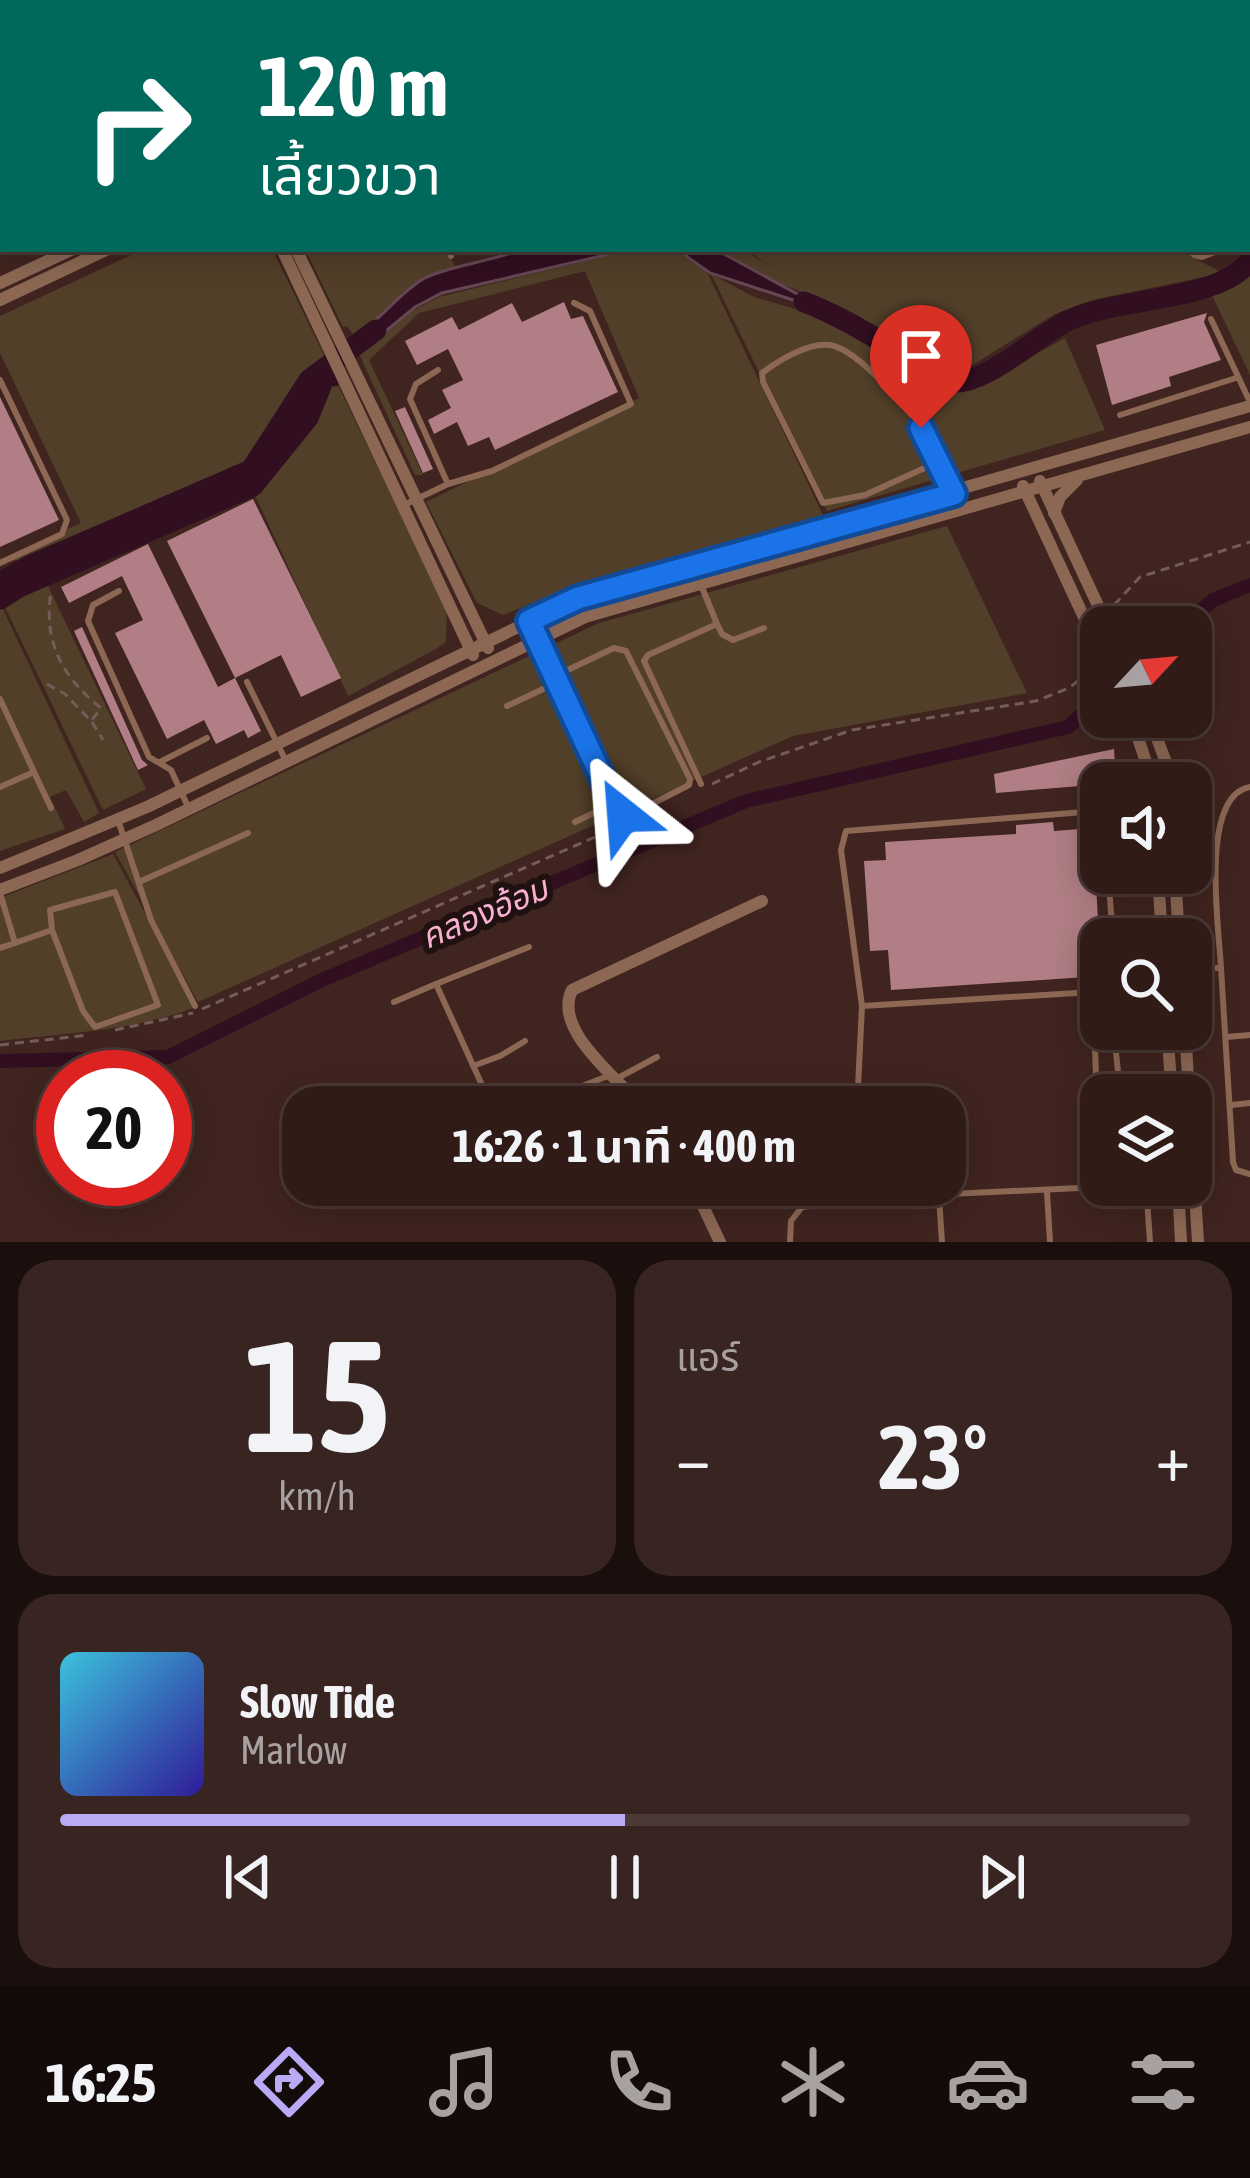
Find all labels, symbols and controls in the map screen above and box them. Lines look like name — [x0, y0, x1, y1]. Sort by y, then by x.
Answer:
text: 120 m — [258, 38, 448, 134]
icon: right — [60, 48, 216, 204]
text: เลี้ยวขวา — [258, 144, 441, 205]
pin — [870, 305, 972, 428]
icon: arrive — [888, 323, 954, 389]
north arrow — [1080, 606, 1212, 738]
map controls — [1080, 606, 1212, 1206]
position arrow — [560, 752, 686, 878]
button: sound — [1080, 762, 1212, 894]
water label: คลองอ้อม — [415, 867, 556, 956]
button: search — [1080, 918, 1212, 1050]
speed limit sign: 20 — [36, 1050, 192, 1206]
button: layers — [1080, 1074, 1212, 1206]
text: 16:26 · 1 นาที · 400 m — [452, 1120, 796, 1172]
text: 15 — [244, 1306, 390, 1485]
text: แอร์ — [676, 1335, 739, 1379]
text: 23° — [878, 1405, 988, 1508]
text: − — [676, 1419, 710, 1495]
text: + — [1156, 1419, 1190, 1495]
text: km/h — [278, 1474, 356, 1518]
text: Slow Tide — [240, 1676, 395, 1728]
text: Marlow — [240, 1728, 347, 1772]
icon: previous — [215, 1844, 281, 1910]
icon: pause — [592, 1844, 658, 1910]
icon: next — [969, 1844, 1035, 1910]
icon: directions — [247, 2040, 331, 2124]
icon: music — [422, 2040, 506, 2124]
icon: phone — [597, 2040, 681, 2124]
icon: climate — [771, 2040, 855, 2124]
icon: car — [946, 2040, 1030, 2124]
icon: filters — [1121, 2040, 1205, 2124]
text: 16:25 — [45, 2052, 156, 2113]

